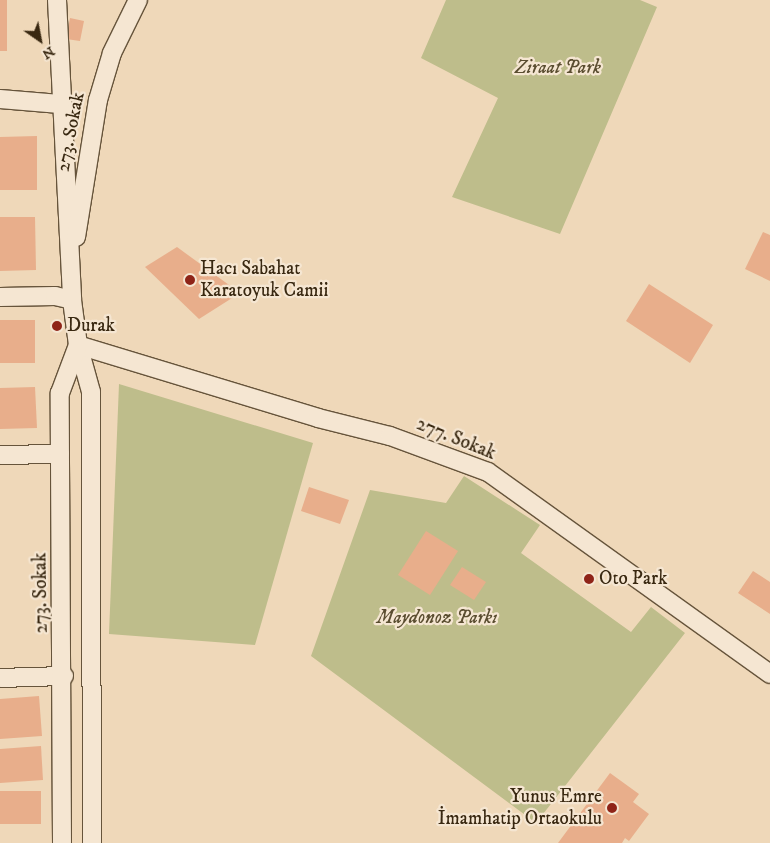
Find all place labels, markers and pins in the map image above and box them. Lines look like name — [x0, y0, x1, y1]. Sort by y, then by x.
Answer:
place label: Hacı Sabahat Karatoyuk Camii — [200, 258, 328, 302]
marker: Hacı Sabahat Karatoyuk Camii — [184, 274, 196, 286]
place label: Durak — [67, 315, 115, 337]
marker: Durak — [51, 320, 63, 332]
place label: Oto Park — [599, 568, 667, 590]
marker: Oto Park — [583, 573, 595, 585]
place label: Yunus Emre İmamhatip Ortaokulu — [438, 786, 602, 830]
marker: Yunus Emre İmamhatip Ortaokulu — [606, 802, 618, 814]

